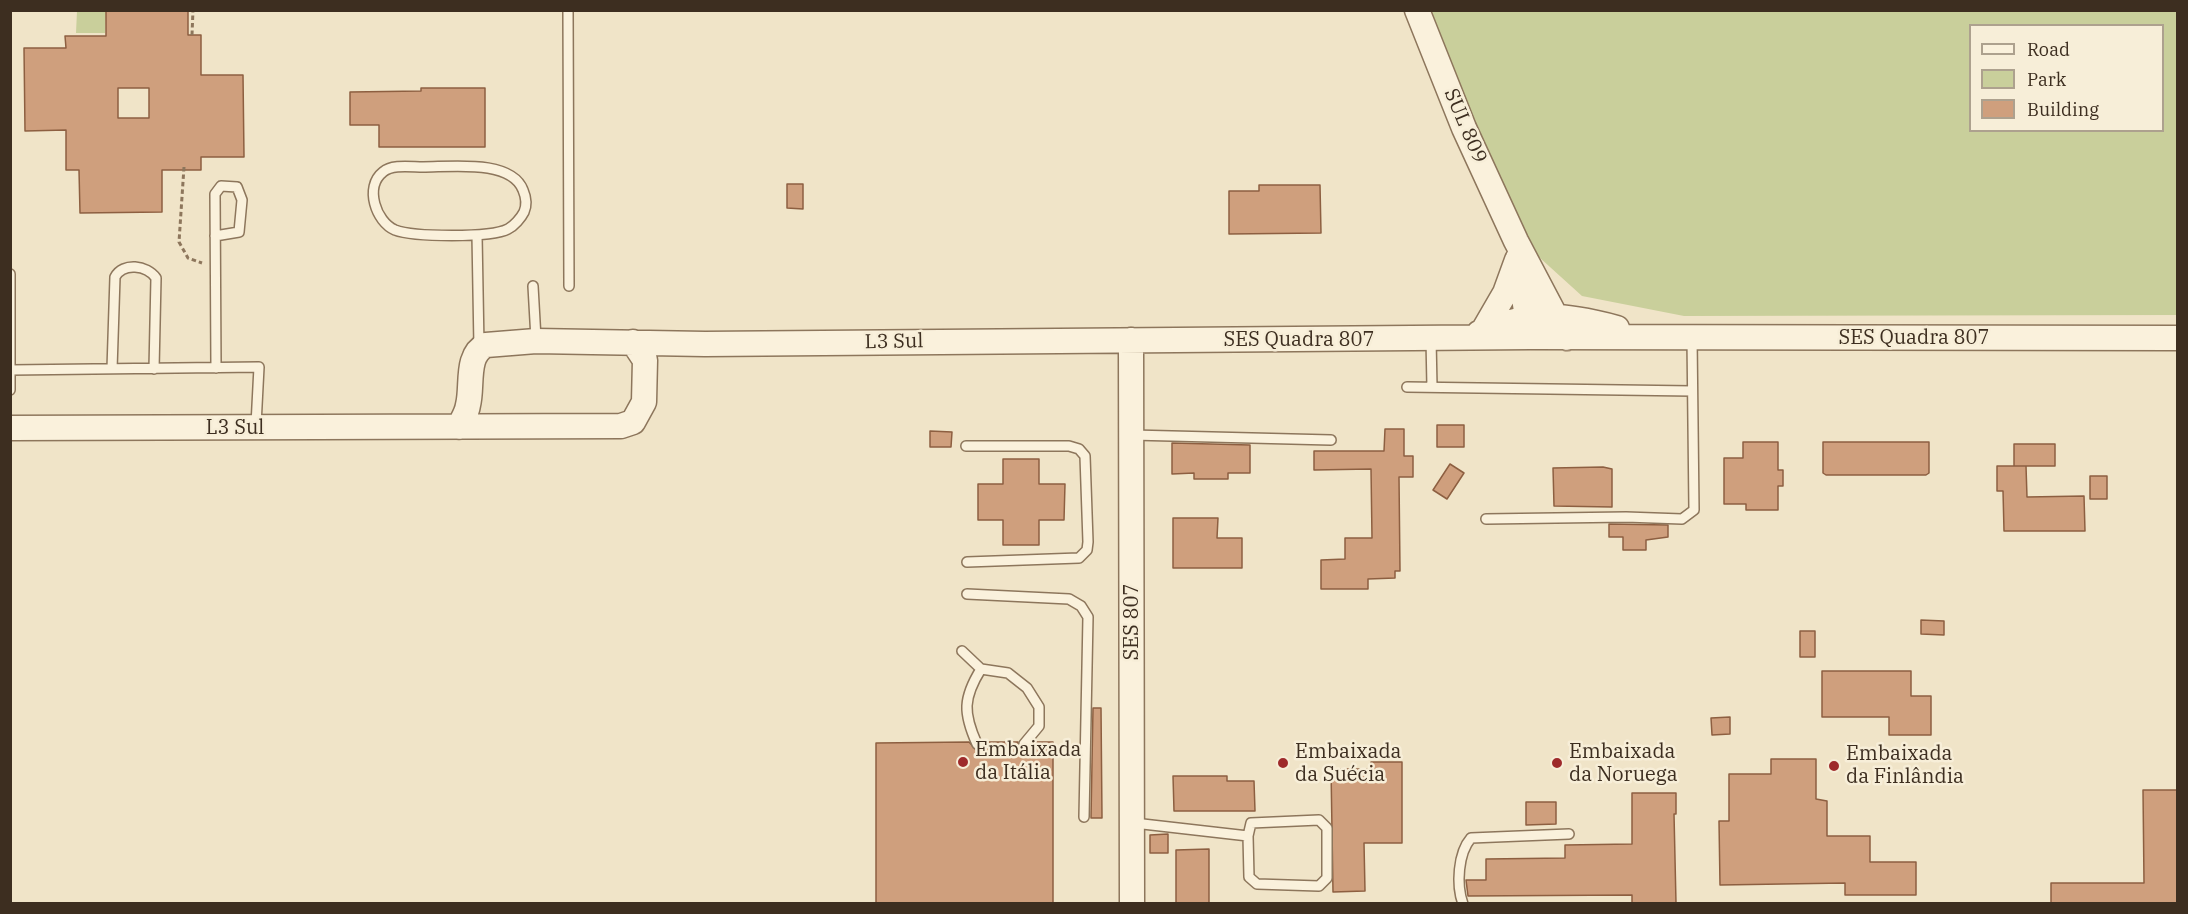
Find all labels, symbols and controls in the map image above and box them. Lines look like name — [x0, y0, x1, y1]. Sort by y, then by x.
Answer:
legend — [1969, 24, 2164, 132]
text: Road — [2027, 38, 2070, 61]
text: Park — [2027, 68, 2066, 91]
street label: SUL 809 — [1439, 85, 1491, 167]
text: Building — [2027, 98, 2099, 121]
street label: SES Quadra 807 — [1838, 326, 1990, 350]
street label: SES Quadra 807 — [1223, 328, 1375, 352]
street label: L3 Sul — [864, 329, 924, 355]
street label: L3 Sul — [206, 416, 264, 440]
street label: SES 807 — [1120, 584, 1144, 660]
place label: Embaixada da Itália — [975, 738, 1081, 785]
place label: Embaixada da Suécia — [1295, 740, 1401, 787]
place label: Embaixada da Noruega — [1569, 740, 1678, 787]
place label: Embaixada da Finlândia — [1846, 742, 1964, 789]
marker: Embaixada da Itália — [956, 755, 970, 769]
marker: Embaixada da Suécia — [1276, 756, 1290, 770]
marker: Embaixada da Noruega — [1550, 756, 1564, 770]
marker: Embaixada da Finlândia — [1827, 759, 1841, 773]

